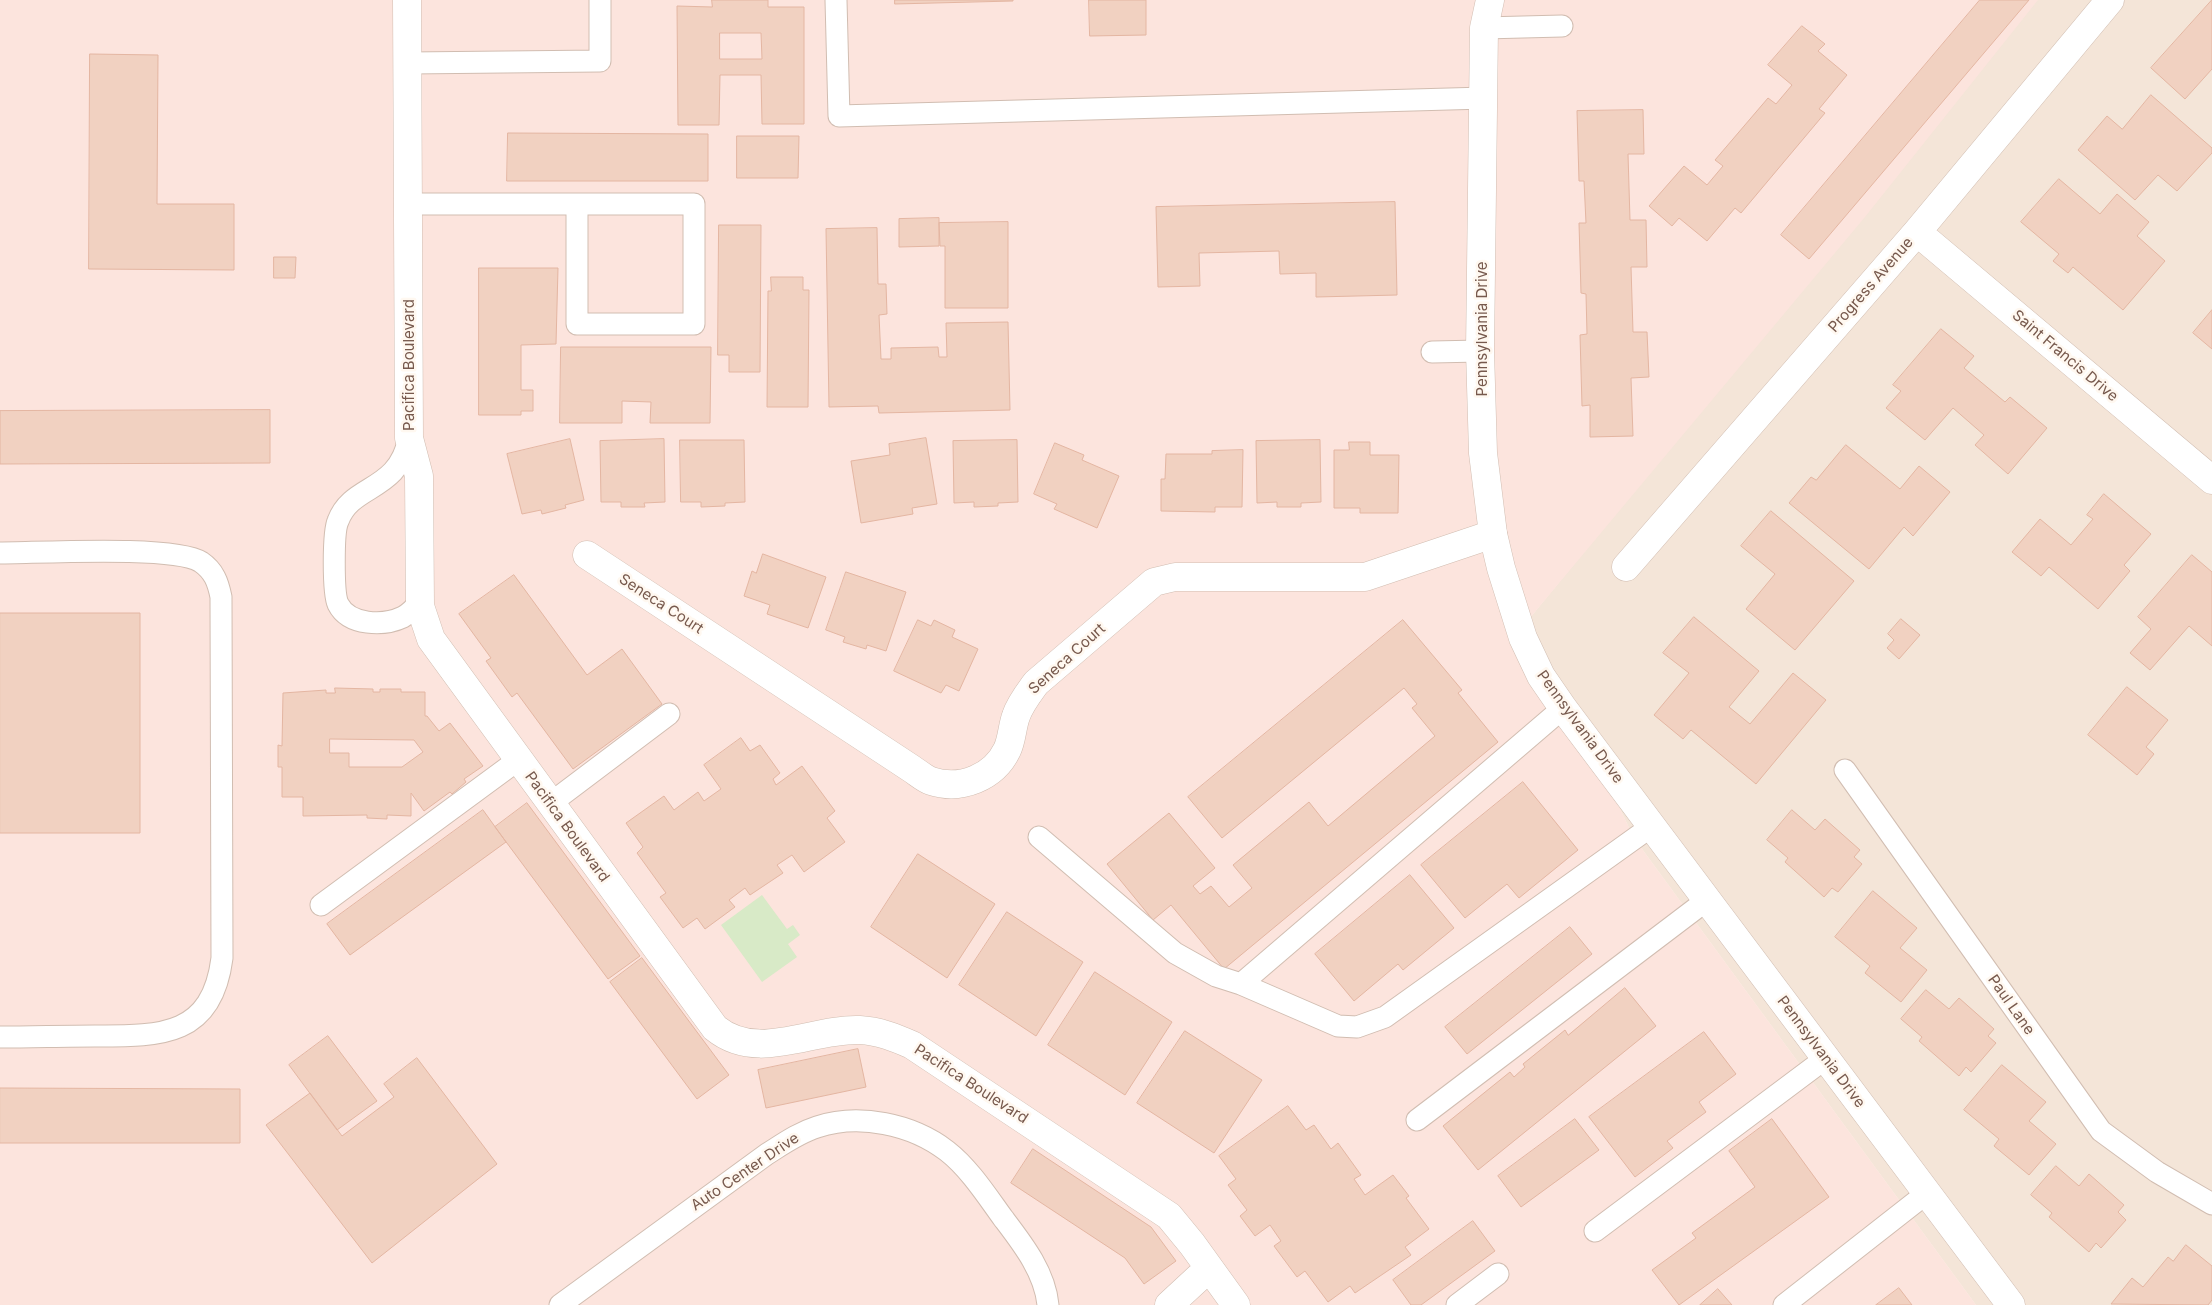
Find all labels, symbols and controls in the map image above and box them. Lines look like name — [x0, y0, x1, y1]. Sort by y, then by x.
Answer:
street label: Progress Avenue — [1825, 234, 1917, 336]
street label: Pennsylvania Drive — [1473, 261, 1491, 397]
street label: Pacifica Boulevard — [400, 299, 418, 431]
street label: Saint Francis Drive — [2008, 306, 2122, 406]
street label: Seneca Court — [615, 570, 707, 638]
street label: Seneca Court — [1025, 620, 1109, 698]
street label: Pennsylvania Drive — [1533, 667, 1627, 787]
street label: Pacifica Boulevard — [521, 768, 613, 886]
street label: Paul Lane — [1984, 971, 2038, 1039]
street label: Pennsylvania Drive — [1773, 993, 1869, 1111]
street label: Pacifica Boulevard — [911, 1041, 1031, 1127]
street label: Auto Center Drive — [688, 1129, 802, 1215]

